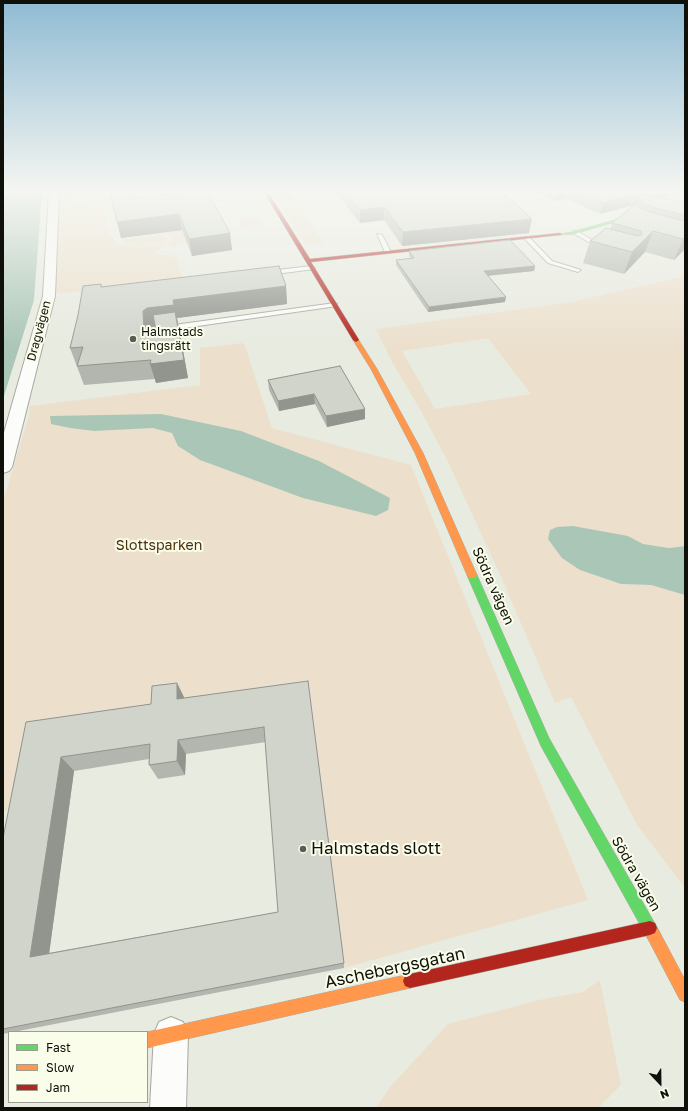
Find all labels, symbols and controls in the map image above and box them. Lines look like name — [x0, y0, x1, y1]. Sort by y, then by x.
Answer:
street label: Dragvägen — [24, 299, 54, 363]
place label: Halmstads tingsrätt — [141, 325, 203, 353]
marker: Halmstads tingsrätt — [128, 334, 138, 344]
park label: Slottsparken — [116, 538, 202, 554]
street label: Södra vägen — [468, 544, 518, 628]
street label: Södra vägen — [608, 834, 664, 914]
place label: Halmstads slott — [311, 839, 441, 859]
marker: Halmstads slott — [298, 844, 308, 854]
street label: Aschebergsgatan — [323, 943, 467, 993]
legend — [8, 1031, 148, 1103]
text: Fast — [46, 1040, 71, 1055]
text: Slow — [46, 1060, 74, 1075]
north arrow — [640, 1063, 680, 1103]
text: Jam — [46, 1080, 70, 1095]
text: N — [658, 1087, 671, 1102]

